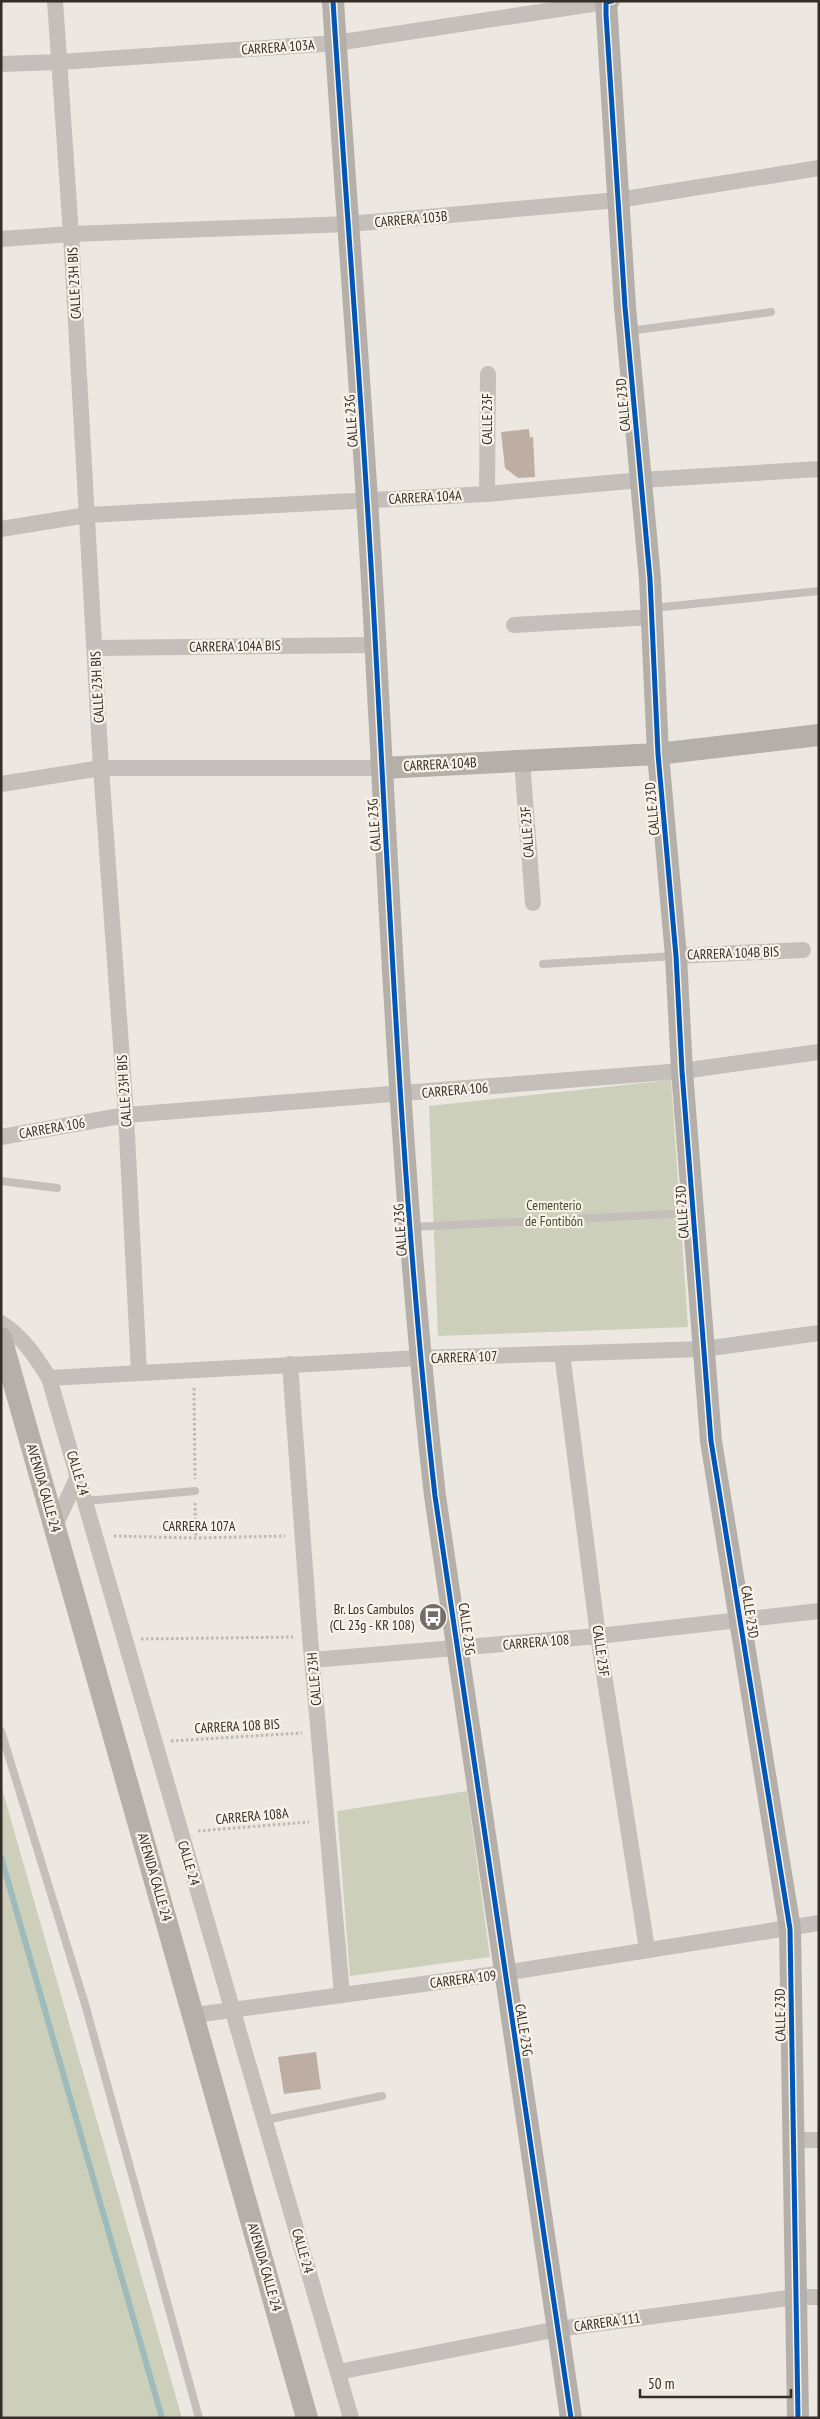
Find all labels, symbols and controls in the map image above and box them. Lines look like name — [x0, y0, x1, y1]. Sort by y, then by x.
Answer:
street label: CARRERA 103A — [241, 35, 315, 59]
street label: CARRERA 103B — [374, 207, 448, 231]
street label: CALLE 23H BIS — [63, 246, 85, 320]
street label: CALLE 23D — [612, 378, 634, 432]
street label: CALLE 23F — [478, 393, 496, 445]
street label: CALLE 23G — [340, 394, 362, 448]
street label: CARRERA 104A — [388, 486, 462, 508]
street label: CARRERA 104A BIS — [189, 636, 281, 656]
street label: CALLE 23H BIS — [86, 650, 108, 724]
street label: CARRERA 104B — [403, 753, 477, 775]
street label: CALLE 23D — [641, 782, 663, 836]
street label: CALLE 23G — [363, 798, 385, 852]
street label: CALLE 23F — [516, 805, 538, 858]
street label: CARRERA 104B BIS — [687, 942, 779, 964]
street label: CALLE 23H BIS — [113, 1054, 135, 1128]
street label: CARRERA 106 — [421, 1078, 489, 1102]
street label: CARRERA 106 — [18, 1113, 86, 1143]
street label: CALLE 23D — [671, 1185, 693, 1239]
park label: Cementerio de Fontibón — [525, 1196, 583, 1230]
street label: CALLE 23G — [389, 1203, 411, 1257]
street label: CARRERA 107 — [430, 1347, 498, 1367]
street label: AVENIDA CALLE 24 — [23, 1442, 65, 1535]
street label: CALLE 24 — [63, 1448, 94, 1498]
street label: CARRERA 107A — [163, 1517, 236, 1535]
street label: CALLE 23D — [737, 1584, 763, 1640]
place label: Br. Los Cambulos (CL 23g - KR 108) — [330, 1600, 415, 1634]
bus stop icon: Br. Los Cambulos (CL 23g - KR 108) — [418, 1602, 448, 1632]
street label: CALLE 23G — [454, 1602, 480, 1656]
street label: CALLE 23F — [588, 1624, 614, 1678]
street label: CARRERA 108 — [502, 1630, 570, 1654]
street label: CALLE 23H — [303, 1652, 325, 1706]
street label: CARRERA 108 BIS — [194, 1715, 280, 1737]
street label: CARRERA 108A — [215, 1804, 290, 1828]
street label: AVENIDA CALLE 24 — [134, 1831, 176, 1924]
street label: CALLE 24 — [174, 1838, 205, 1888]
street label: CARRERA 109 — [429, 1966, 497, 1992]
street label: CALLE 23D — [771, 1988, 789, 2042]
street label: CALLE 23G — [511, 2003, 537, 2058]
street label: AVENIDA CALLE 24 — [244, 2221, 286, 2314]
street label: CALLE 24 — [288, 2226, 318, 2276]
street label: CARRERA 111 — [573, 2308, 641, 2336]
scale bar — [640, 2366, 791, 2398]
text: 50 m — [648, 2374, 674, 2393]

